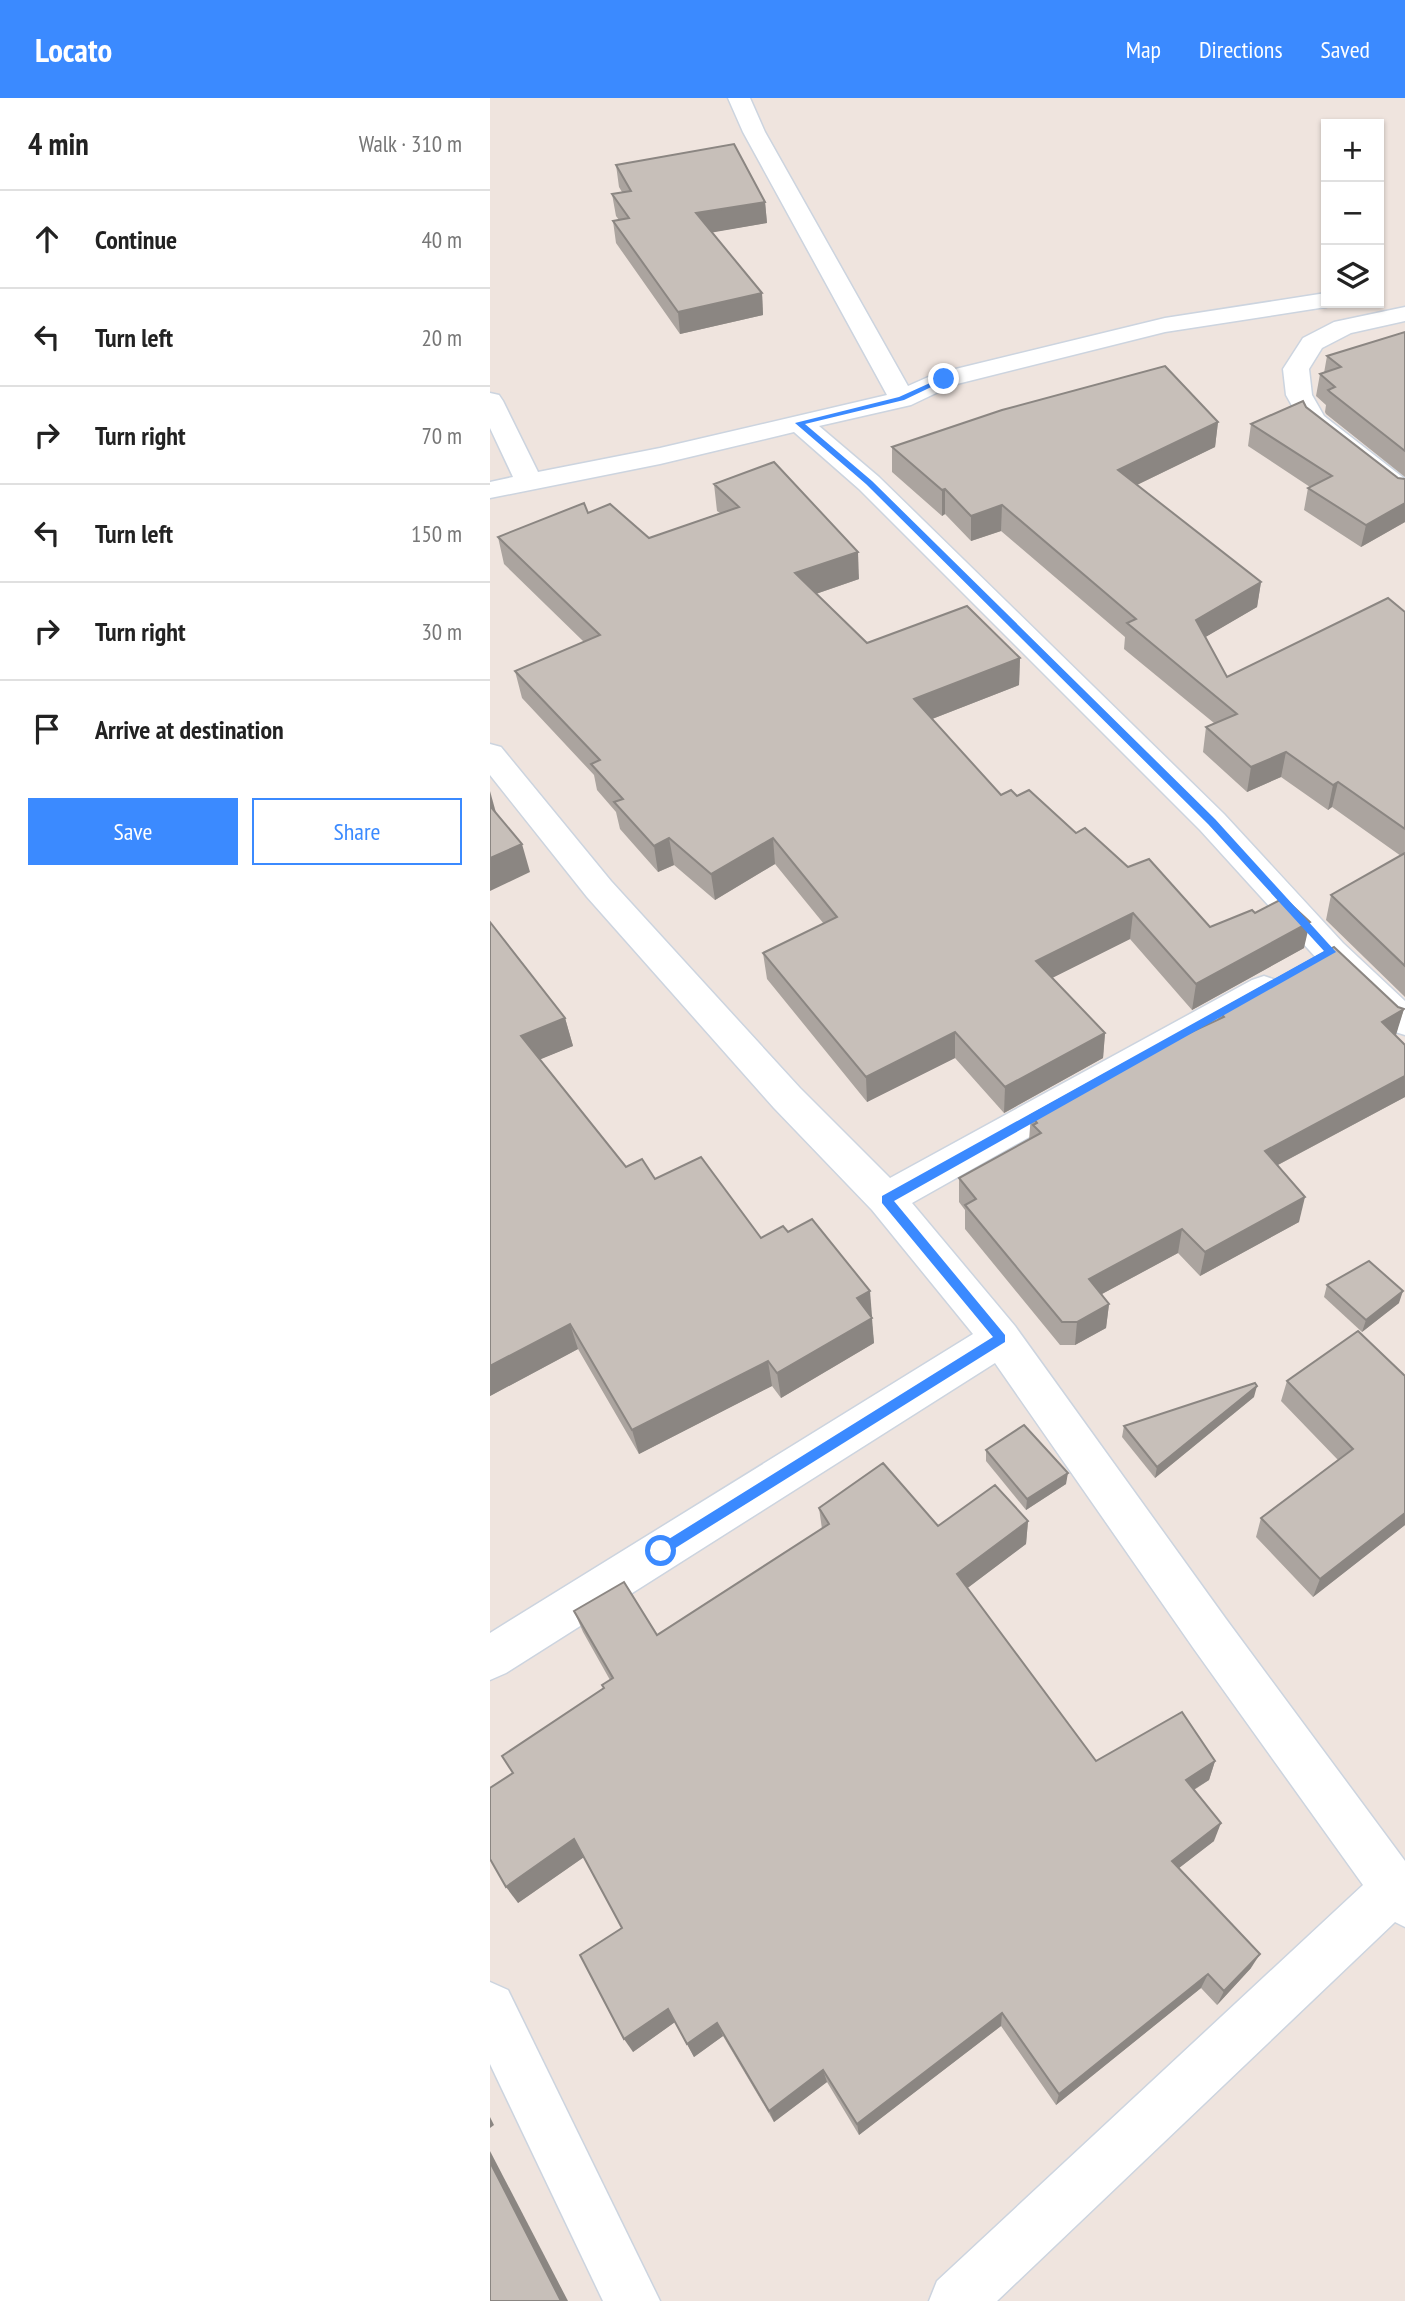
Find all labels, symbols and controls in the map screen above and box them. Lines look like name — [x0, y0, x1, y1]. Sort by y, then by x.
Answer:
text: Locato — [35, 28, 112, 71]
text: Map — [1126, 34, 1161, 65]
text: Directions — [1199, 34, 1283, 65]
text: Saved — [1321, 34, 1370, 65]
map controls — [1321, 119, 1384, 308]
button: + — [1321, 119, 1384, 182]
text: 4 min — [28, 124, 89, 163]
text: Walk · 310 m — [359, 129, 462, 158]
button: − — [1321, 182, 1384, 245]
icon: ahead — [28, 220, 66, 258]
text: Continue — [95, 223, 177, 256]
text: 40 m — [421, 225, 462, 254]
button: layers — [1321, 245, 1384, 308]
icon: left — [28, 318, 66, 356]
text: Turn left — [95, 321, 173, 354]
text: 20 m — [421, 323, 462, 352]
route end — [928, 363, 959, 394]
icon: right — [28, 416, 66, 454]
text: Turn right — [95, 419, 186, 452]
text: 70 m — [421, 421, 462, 450]
icon: left — [28, 514, 66, 552]
text: Turn left — [95, 517, 173, 550]
text: 150 m — [411, 519, 462, 548]
icon: right — [28, 612, 66, 650]
text: Turn right — [95, 615, 186, 648]
text: 30 m — [421, 617, 462, 646]
icon: arrive — [28, 710, 66, 748]
text: Arrive at destination — [95, 713, 284, 746]
button: Save — [28, 798, 238, 865]
button: Share — [252, 798, 462, 865]
route start — [645, 1535, 676, 1566]

